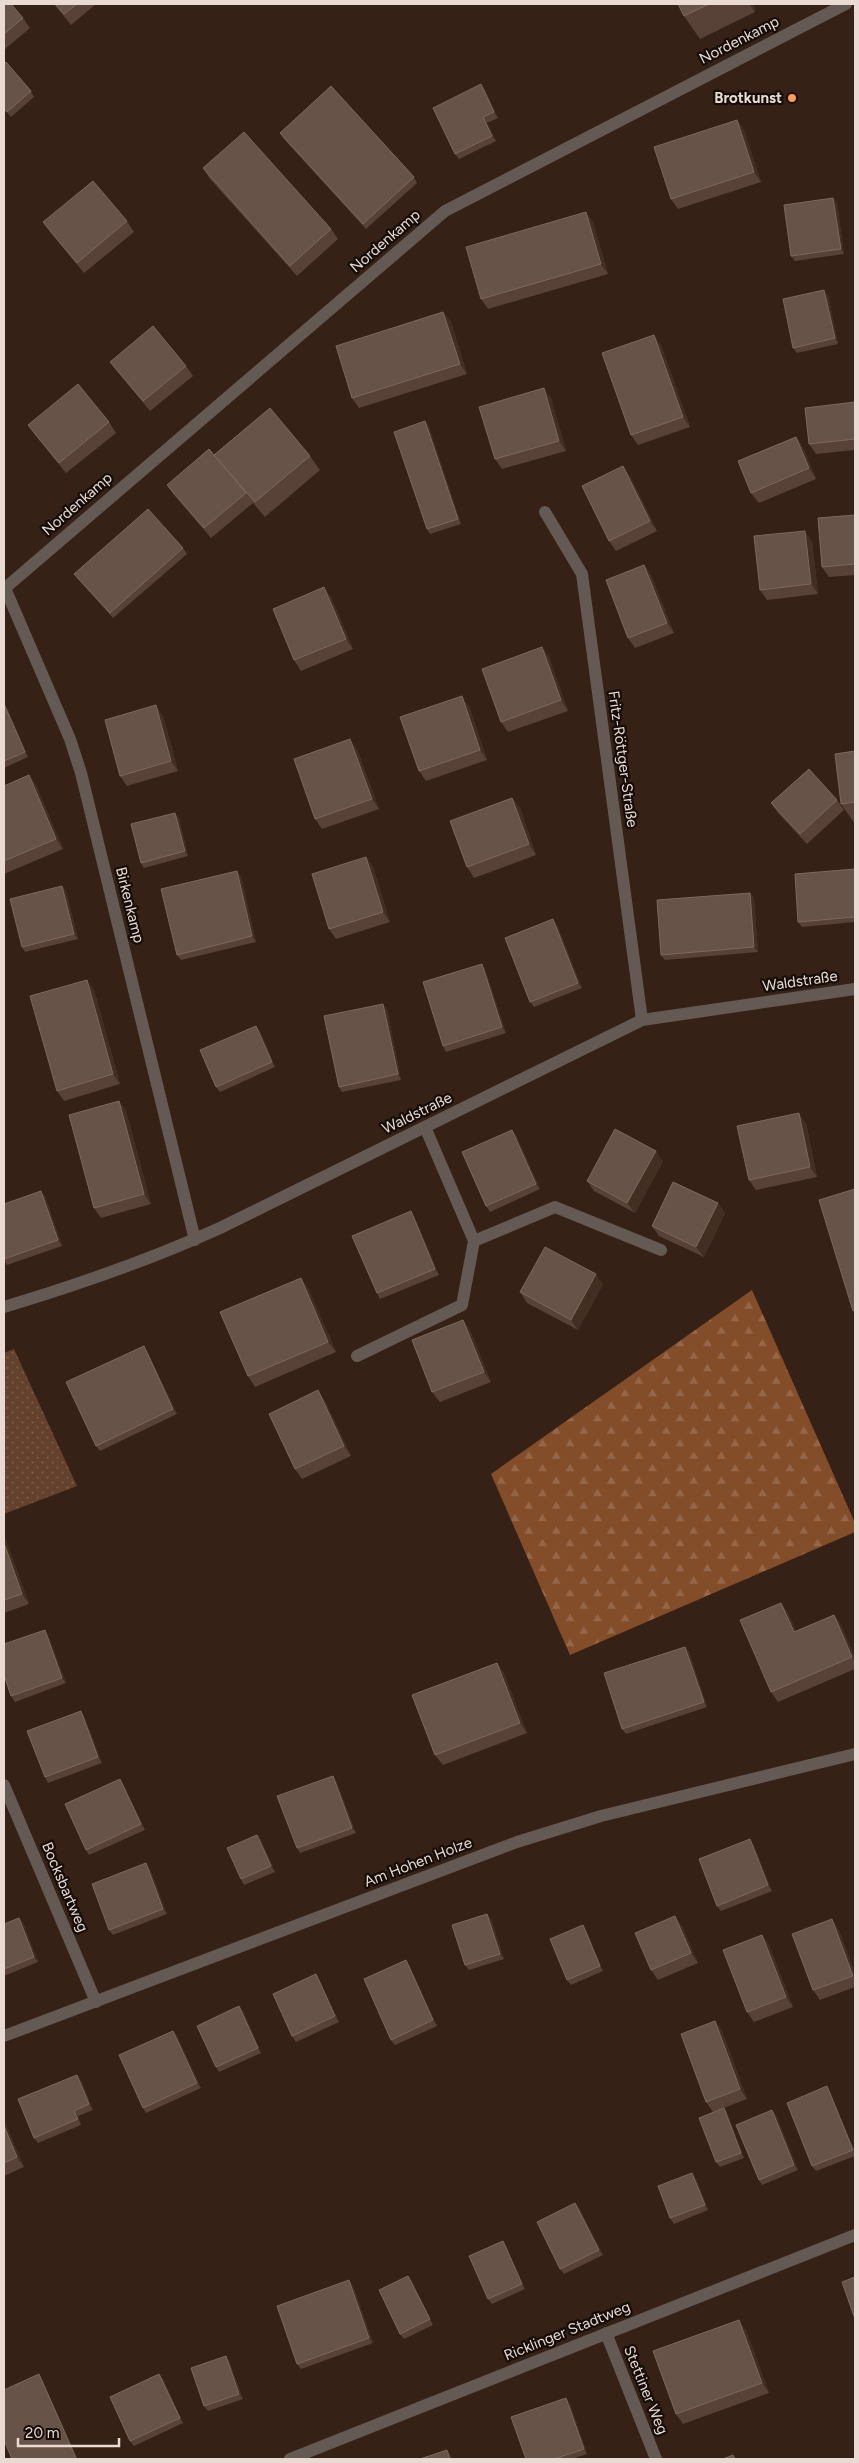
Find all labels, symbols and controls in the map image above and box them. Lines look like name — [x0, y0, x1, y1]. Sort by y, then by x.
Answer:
street label: Nordenkamp — [696, 12, 782, 68]
place label: Brotkunst — [714, 89, 782, 107]
marker: Brotkunst — [786, 92, 798, 104]
street label: Nordenkamp — [346, 206, 424, 276]
street label: Nordenkamp — [38, 469, 116, 539]
street label: Fritz-Röttger-Straße — [604, 690, 642, 828]
street label: Birkenkamp — [112, 865, 148, 945]
street label: Waldstraße — [761, 967, 839, 995]
street label: Waldstraße — [379, 1088, 455, 1138]
street label: Am Hohen Holze — [362, 1833, 474, 1891]
street label: Bocksbartweg — [38, 1839, 92, 1935]
street label: Ricklinger Stadtweg — [501, 2297, 633, 2365]
street label: Stettiner Weg — [620, 2343, 672, 2437]
scale bar — [18, 2416, 119, 2448]
text: 20 m — [25, 2424, 59, 2442]

